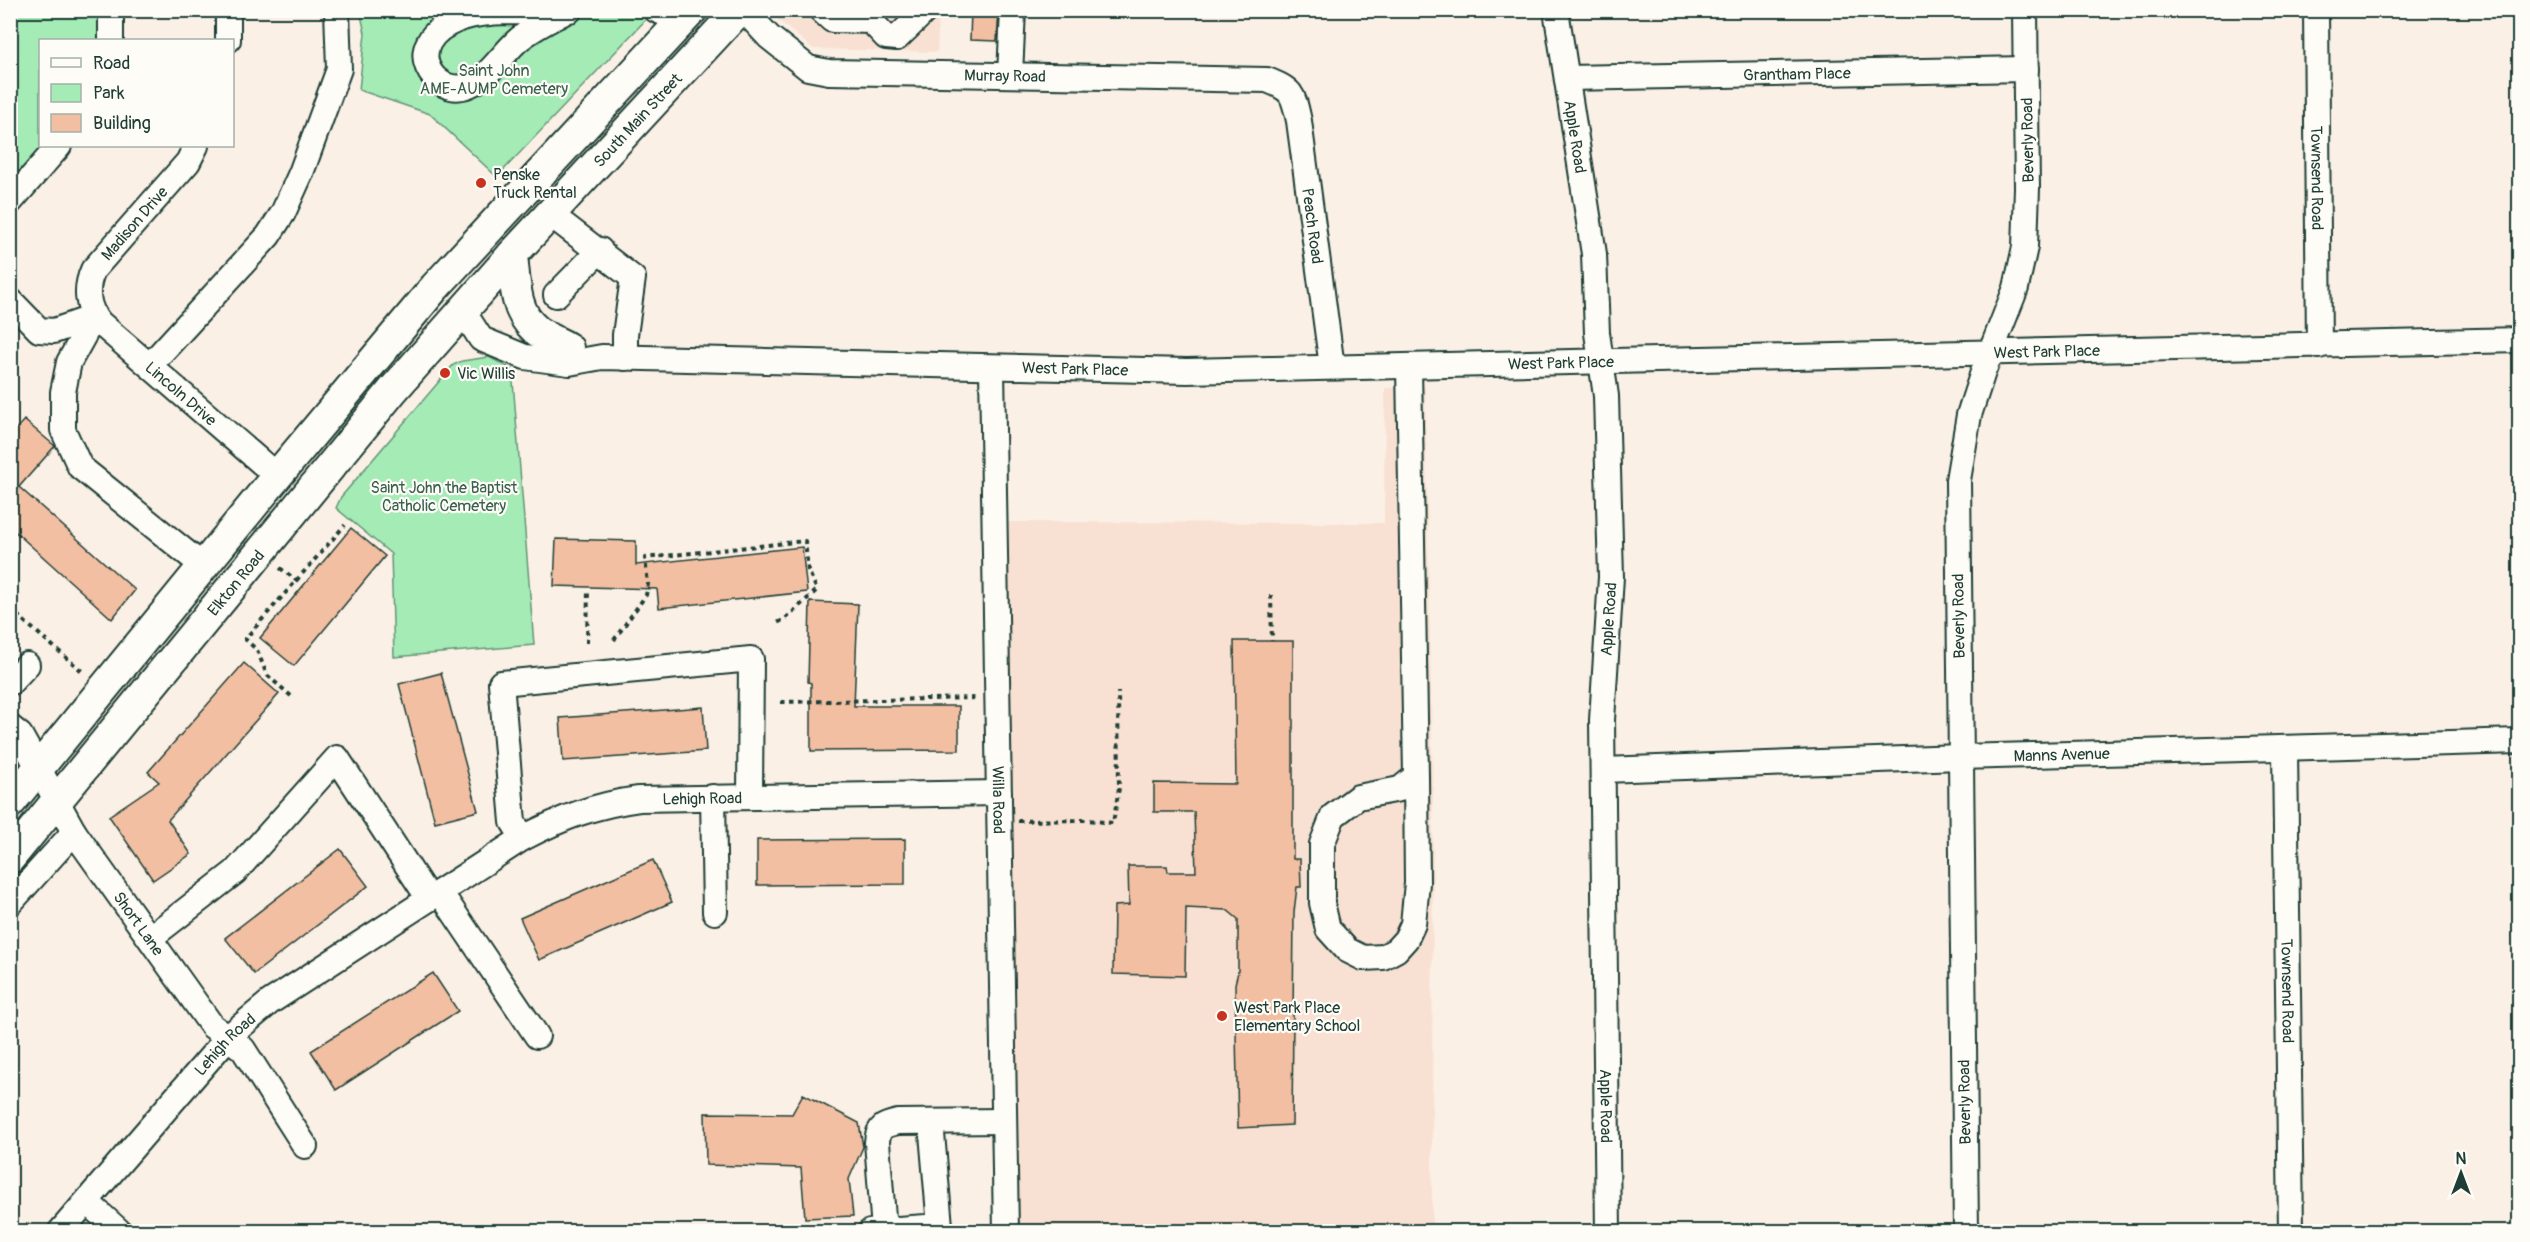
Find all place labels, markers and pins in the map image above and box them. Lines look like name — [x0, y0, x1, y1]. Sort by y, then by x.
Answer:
place label: Penske Truck Rental — [493, 165, 577, 203]
marker: Penske Truck Rental — [474, 176, 488, 190]
place label: Vic Willis — [457, 364, 515, 384]
marker: Vic Willis — [438, 366, 452, 380]
place label: West Park Place Elementary School — [1234, 998, 1360, 1036]
marker: West Park Place Elementary School — [1215, 1009, 1229, 1023]

